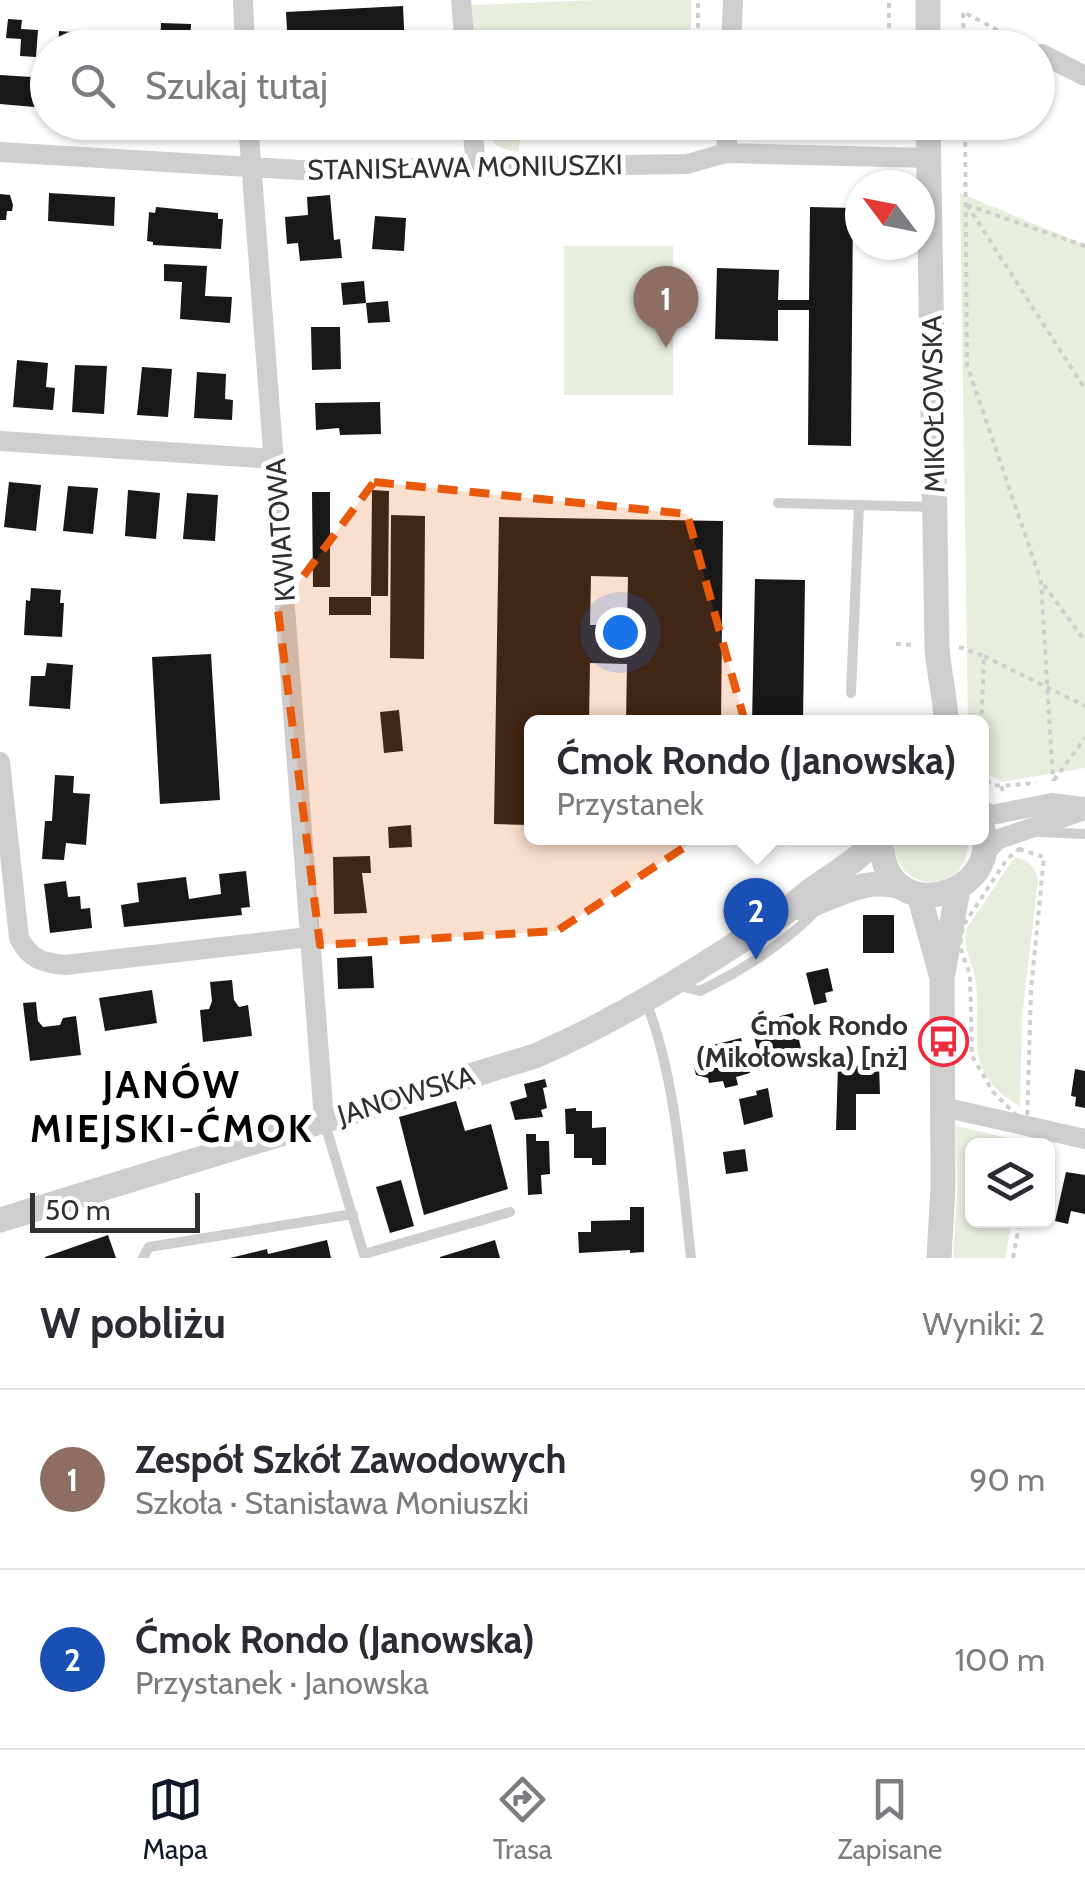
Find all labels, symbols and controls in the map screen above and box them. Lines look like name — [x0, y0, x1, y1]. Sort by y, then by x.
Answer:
search box — [30, 30, 1055, 140]
icon: search — [65, 58, 120, 113]
text: Szukaj tutaj — [145, 62, 328, 109]
street label: STANISŁAWA MONIUSZKI — [307, 147, 623, 187]
north arrow — [845, 170, 935, 260]
pin: 1 — [634, 266, 698, 348]
street label: MIKOŁOWSKA — [914, 314, 952, 493]
street label: KWIATOWA — [258, 456, 302, 603]
your location — [595, 607, 646, 658]
popup — [524, 715, 989, 845]
text: Ćmok Rondo (Janowska) — [557, 737, 956, 784]
text: Przystanek — [557, 784, 704, 823]
pin: 2 — [724, 878, 788, 960]
place label: Ćmok Rondo (Mikołowska) [nż] — [696, 1008, 908, 1074]
bus stop icon: Ćmok Rondo (Mikołowska) [nż] — [917, 1015, 969, 1067]
street label: JANOWSKA — [332, 1058, 479, 1132]
district label: JANÓW MIEJSKI-ĆMOK — [30, 1061, 314, 1152]
map controls — [965, 1138, 1055, 1228]
button: layers — [965, 1138, 1055, 1228]
scale bar — [30, 1188, 200, 1232]
text: 50 m — [45, 1193, 111, 1227]
text: W pobliżu — [40, 1297, 226, 1349]
text: Wyniki: 2 — [922, 1304, 1045, 1343]
text: Zespół Szkół Zawodowych — [135, 1436, 566, 1483]
text: 1 — [67, 1460, 78, 1499]
text: 90 m — [969, 1460, 1045, 1499]
text: Szkoła · Stanisława Moniuszki — [135, 1483, 529, 1522]
text: Ćmok Rondo (Janowska) — [135, 1616, 535, 1663]
text: 2 — [64, 1640, 81, 1679]
text: 100 m — [955, 1640, 1045, 1679]
text: Przystanek · Janowska — [135, 1663, 429, 1702]
tab: Mapa — [143, 1772, 208, 1866]
tab: Trasa — [493, 1772, 552, 1866]
tab: Zapisane — [837, 1772, 942, 1866]

